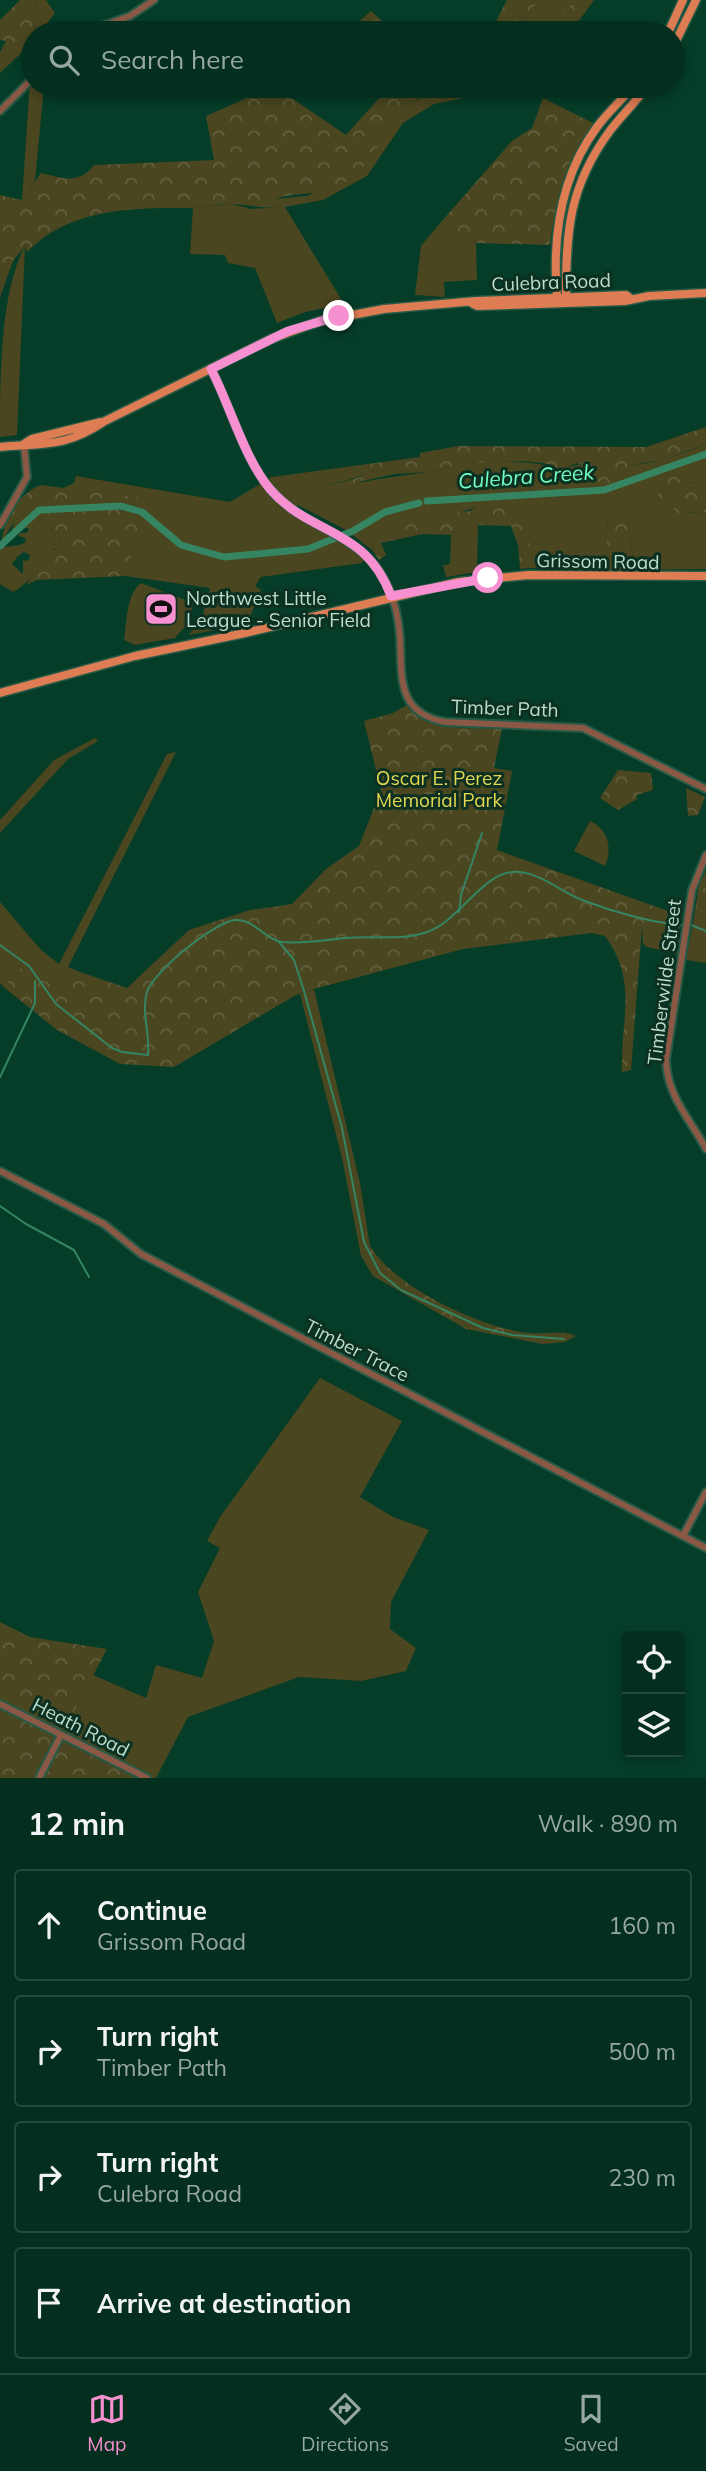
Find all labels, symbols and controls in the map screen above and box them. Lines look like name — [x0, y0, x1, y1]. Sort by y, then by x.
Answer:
search box — [21, 21, 685, 98]
icon: search — [45, 41, 83, 79]
text: Search here — [101, 43, 244, 76]
street label: Culebra Road — [491, 268, 611, 296]
route end — [323, 300, 354, 331]
water label: Culebra Creek — [457, 458, 596, 494]
street label: Grissom Road — [536, 548, 660, 574]
route start — [472, 562, 503, 593]
place label: Northwest Little League - Senior Field — [186, 586, 371, 632]
sports icon: Northwest Little League - Senior Field — [142, 590, 180, 628]
street label: Timber Path — [451, 694, 559, 722]
park label: Oscar E. Perez Memorial Park — [376, 766, 502, 812]
street label: Timberwilde Street — [642, 897, 686, 1066]
street label: Timber Trace — [301, 1313, 413, 1387]
map controls — [622, 1631, 685, 1757]
button: locate — [622, 1631, 685, 1694]
street label: Heath Road — [28, 1692, 134, 1762]
button: layers — [622, 1694, 685, 1757]
text: 12 min — [28, 1805, 125, 1843]
text: Walk · 890 m — [538, 1809, 678, 1838]
text: Continue — [97, 1894, 207, 1927]
icon: ahead — [30, 1906, 68, 1944]
text: 160 m — [608, 1911, 676, 1940]
text: Grissom Road — [97, 1927, 246, 1956]
text: Turn right — [97, 2020, 218, 2053]
icon: right — [30, 2032, 68, 2070]
text: 500 m — [608, 2037, 676, 2066]
text: Timber Path — [97, 2053, 227, 2082]
text: Turn right — [97, 2146, 218, 2179]
icon: right — [30, 2158, 68, 2196]
text: 230 m — [608, 2163, 676, 2192]
text: Culebra Road — [97, 2179, 242, 2208]
icon: arrive — [30, 2284, 68, 2322]
text: Arrive at destination — [97, 2287, 352, 2320]
tab: Map — [87, 2390, 126, 2456]
tab: Directions — [301, 2390, 389, 2456]
tab: Saved — [564, 2390, 619, 2456]

